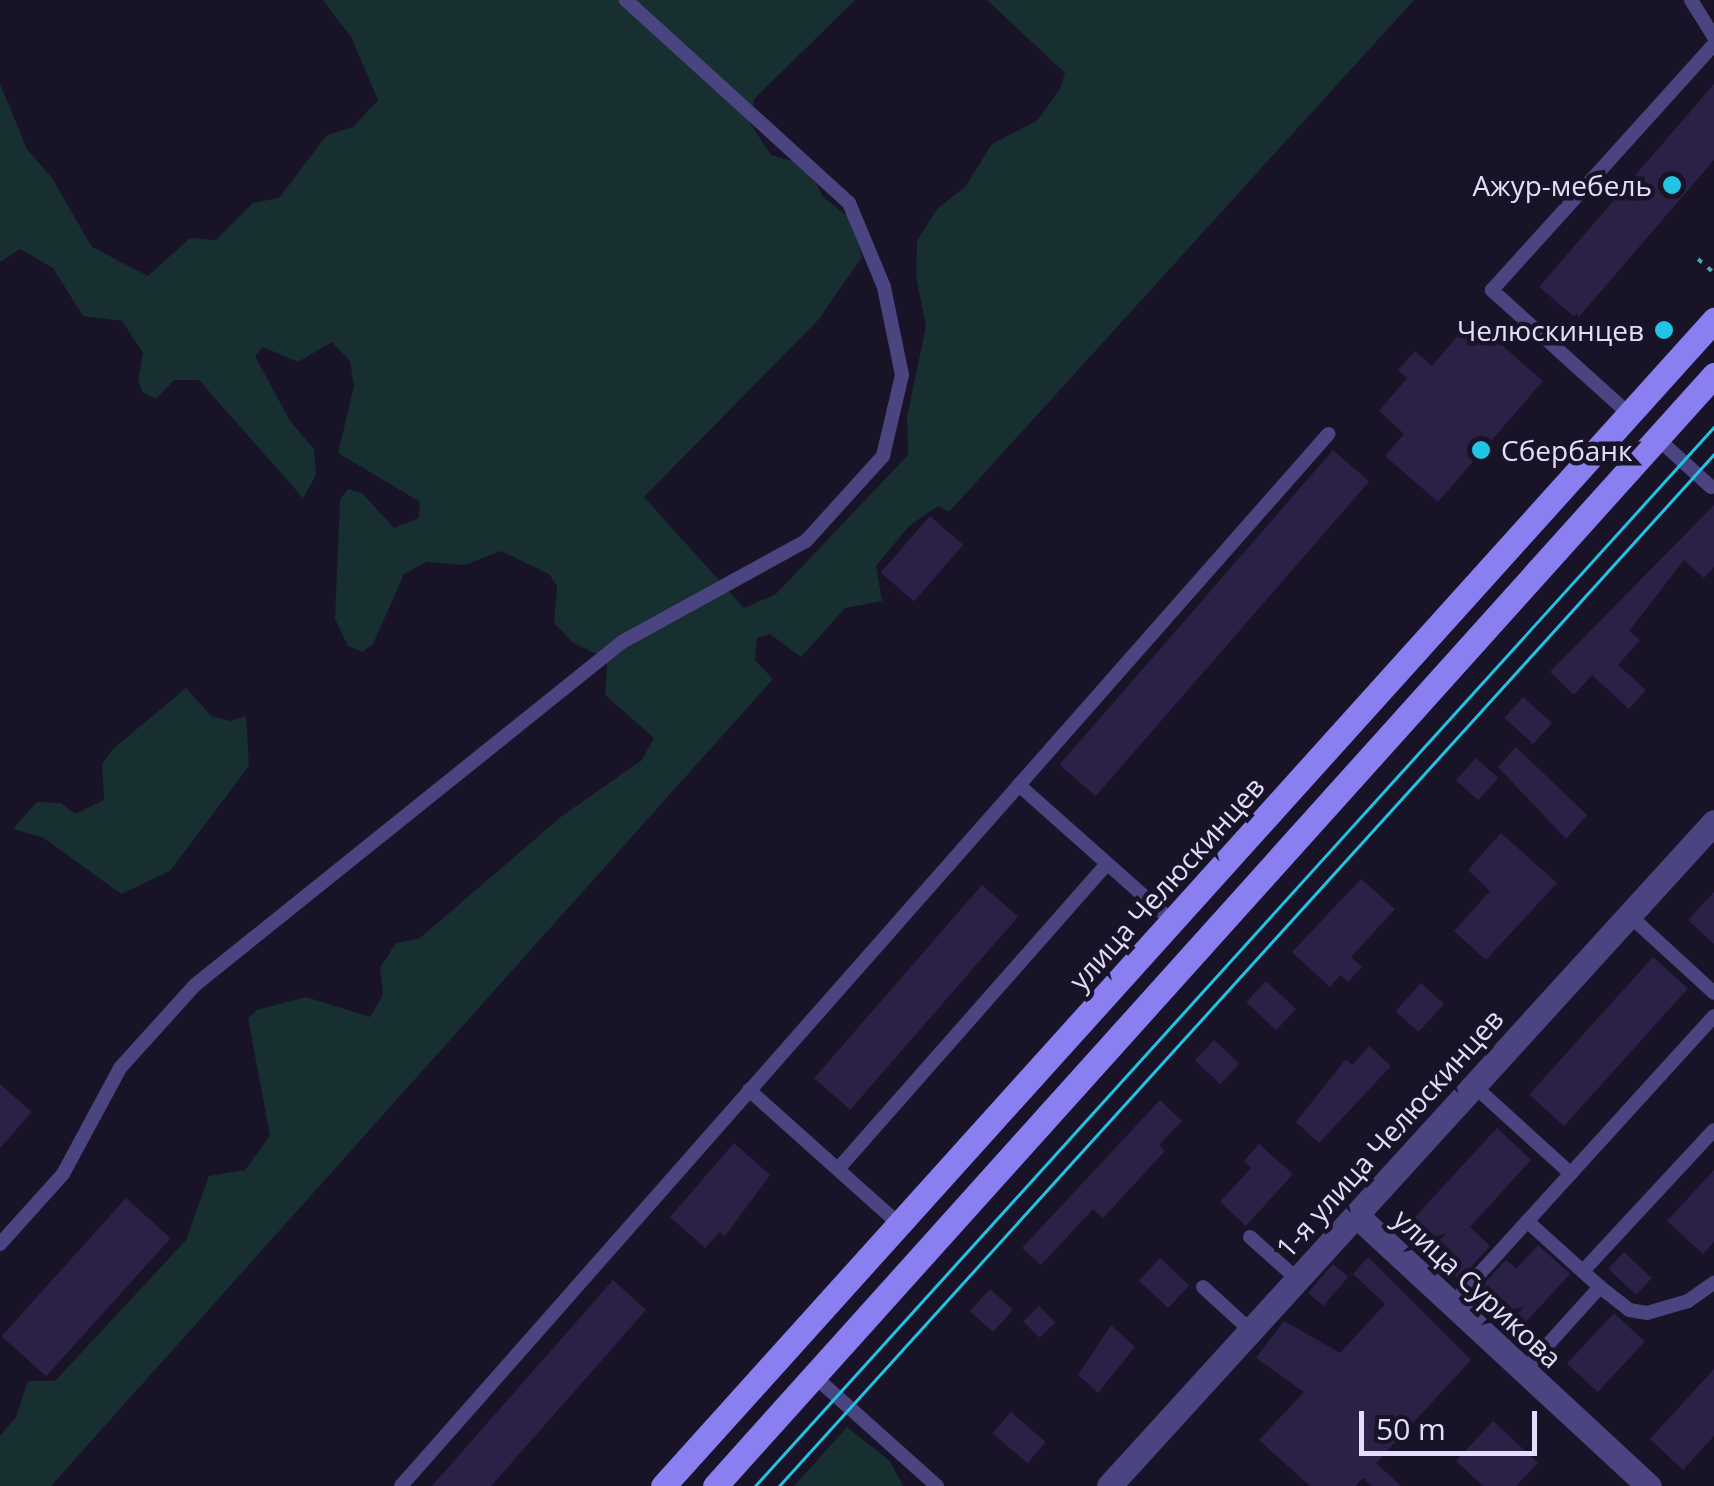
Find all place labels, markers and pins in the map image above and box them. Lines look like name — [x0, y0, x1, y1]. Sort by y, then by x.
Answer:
place label: Ажур-мебель — [1472, 168, 1652, 202]
marker: Ажур-мебель — [1661, 174, 1683, 196]
place label: Челюскинцев — [1457, 313, 1644, 347]
marker: Челюскинцев — [1653, 319, 1675, 341]
place label: Сбербанк — [1501, 433, 1633, 467]
marker: Сбербанк — [1470, 439, 1492, 461]

